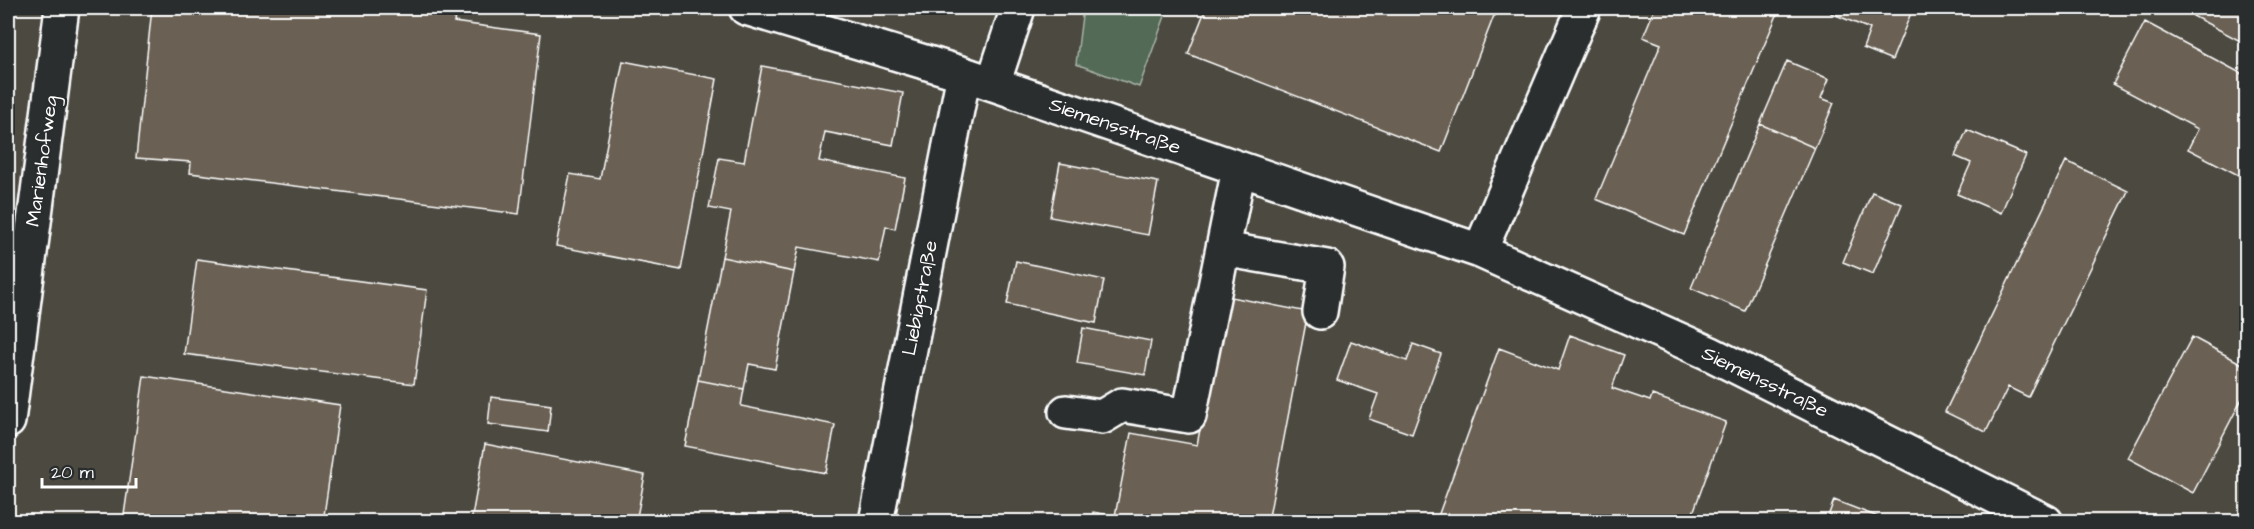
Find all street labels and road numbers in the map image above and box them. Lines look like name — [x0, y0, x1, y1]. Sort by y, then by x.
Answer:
street label: Siemensstraße — [1045, 90, 1185, 162]
street label: Marienhofweg — [19, 94, 66, 228]
street label: Liebigstraße — [895, 238, 946, 358]
street label: Siemensstraße — [1697, 339, 1833, 425]

